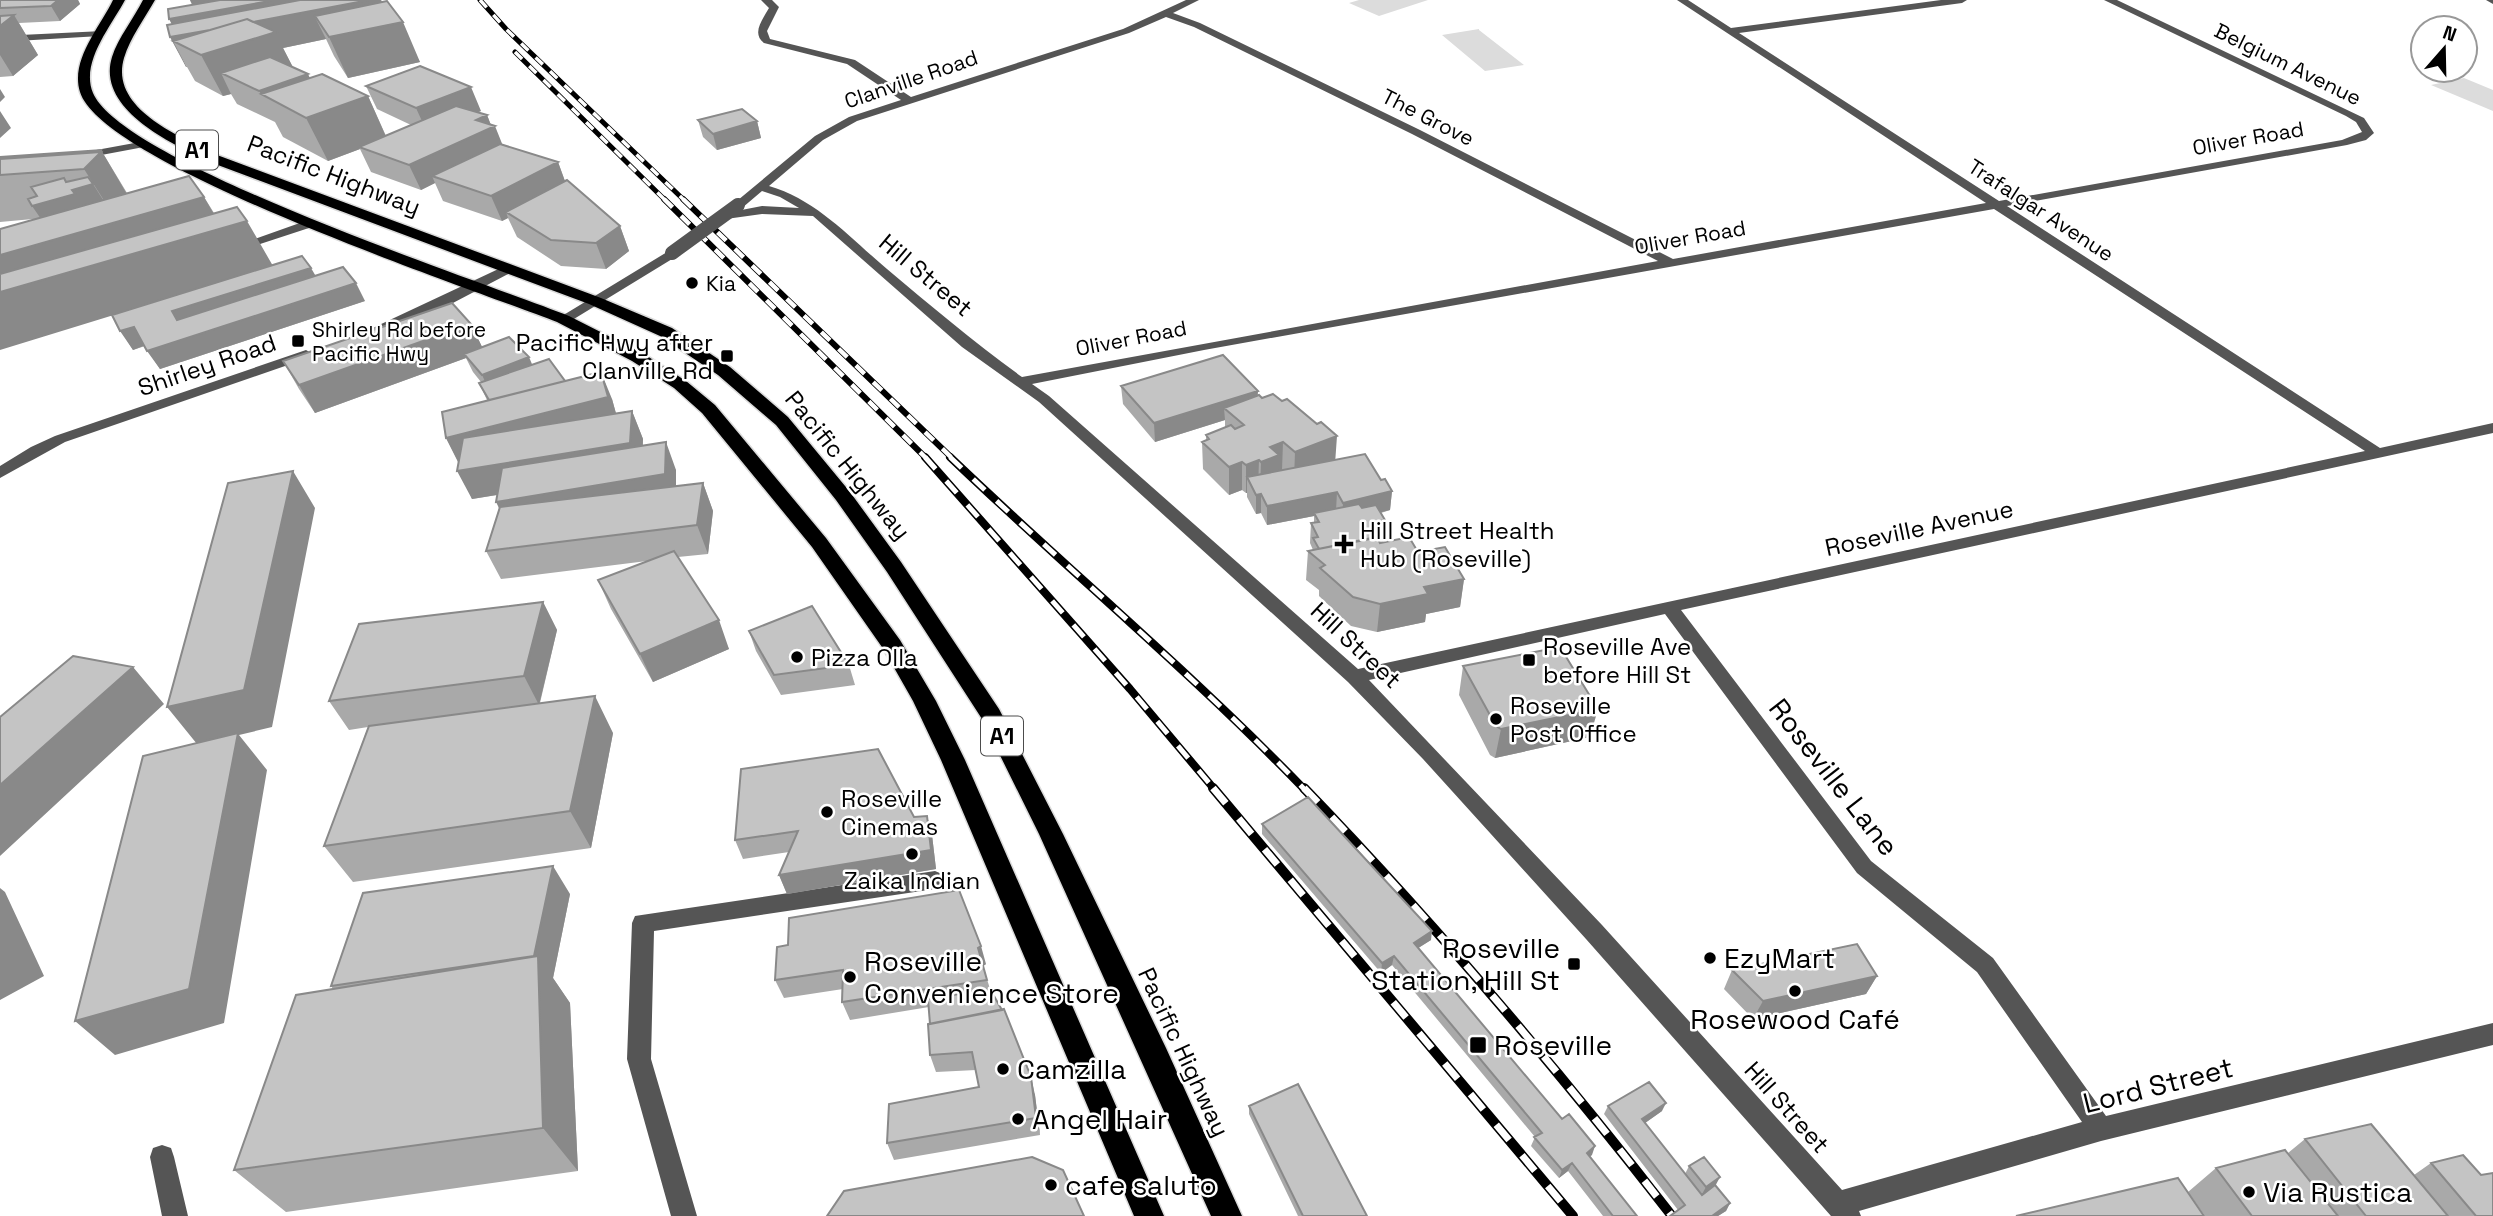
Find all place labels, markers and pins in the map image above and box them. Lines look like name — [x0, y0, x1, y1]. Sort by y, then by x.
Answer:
place label: Kia — [706, 270, 736, 297]
marker: Kia — [684, 275, 700, 291]
place label: Shirley Rd before Pacific Hwy — [312, 316, 486, 367]
place label: Pacific Hwy after Clanville Rd — [516, 327, 713, 386]
marker: Shirley Rd before Pacific Hwy — [290, 333, 306, 349]
marker: Pacific Hwy after Clanville Rd — [719, 348, 735, 364]
place label: Hill Street Health Hub (Roseville) — [1360, 515, 1554, 574]
marker: Hill Street Health Hub (Roseville) — [1334, 534, 1354, 554]
place label: Roseville Ave before Hill St — [1543, 631, 1691, 690]
place label: Pizza Olla — [811, 642, 918, 673]
marker: Pizza Olla — [789, 649, 805, 665]
marker: Roseville Ave before Hill St — [1521, 652, 1537, 668]
place label: Roseville Post Office — [1510, 690, 1637, 749]
marker: Roseville Post Office — [1488, 711, 1504, 727]
place label: Roseville Cinemas — [841, 783, 942, 842]
marker: Roseville Cinemas — [819, 804, 835, 820]
marker: Zaika Indian — [904, 846, 920, 862]
place label: Zaika Indian — [844, 865, 980, 896]
place label: Roseville Station, Hill St — [1371, 930, 1560, 998]
place label: EzyMart — [1724, 940, 1835, 976]
place label: Roseville Convenience Store — [864, 943, 1119, 1011]
marker: EzyMart — [1702, 950, 1718, 966]
marker: Roseville Station, Hill St — [1566, 956, 1582, 972]
marker: Roseville Convenience Store — [842, 969, 858, 985]
marker: Rosewood Café — [1787, 983, 1803, 999]
place label: Rosewood Café — [1690, 1001, 1900, 1037]
place label: Roseville — [1494, 1027, 1612, 1063]
marker: Roseville — [1468, 1035, 1488, 1055]
place label: Camzilla — [1017, 1051, 1126, 1087]
marker: Camzilla — [995, 1061, 1011, 1077]
place label: Angel Hair — [1032, 1101, 1167, 1137]
marker: Angel Hair — [1010, 1111, 1026, 1127]
place label: cafe saluto — [1065, 1167, 1217, 1203]
place label: Via Rustica — [2263, 1174, 2412, 1210]
marker: cafe saluto — [1043, 1177, 1059, 1193]
marker: Via Rustica — [2241, 1184, 2257, 1200]

